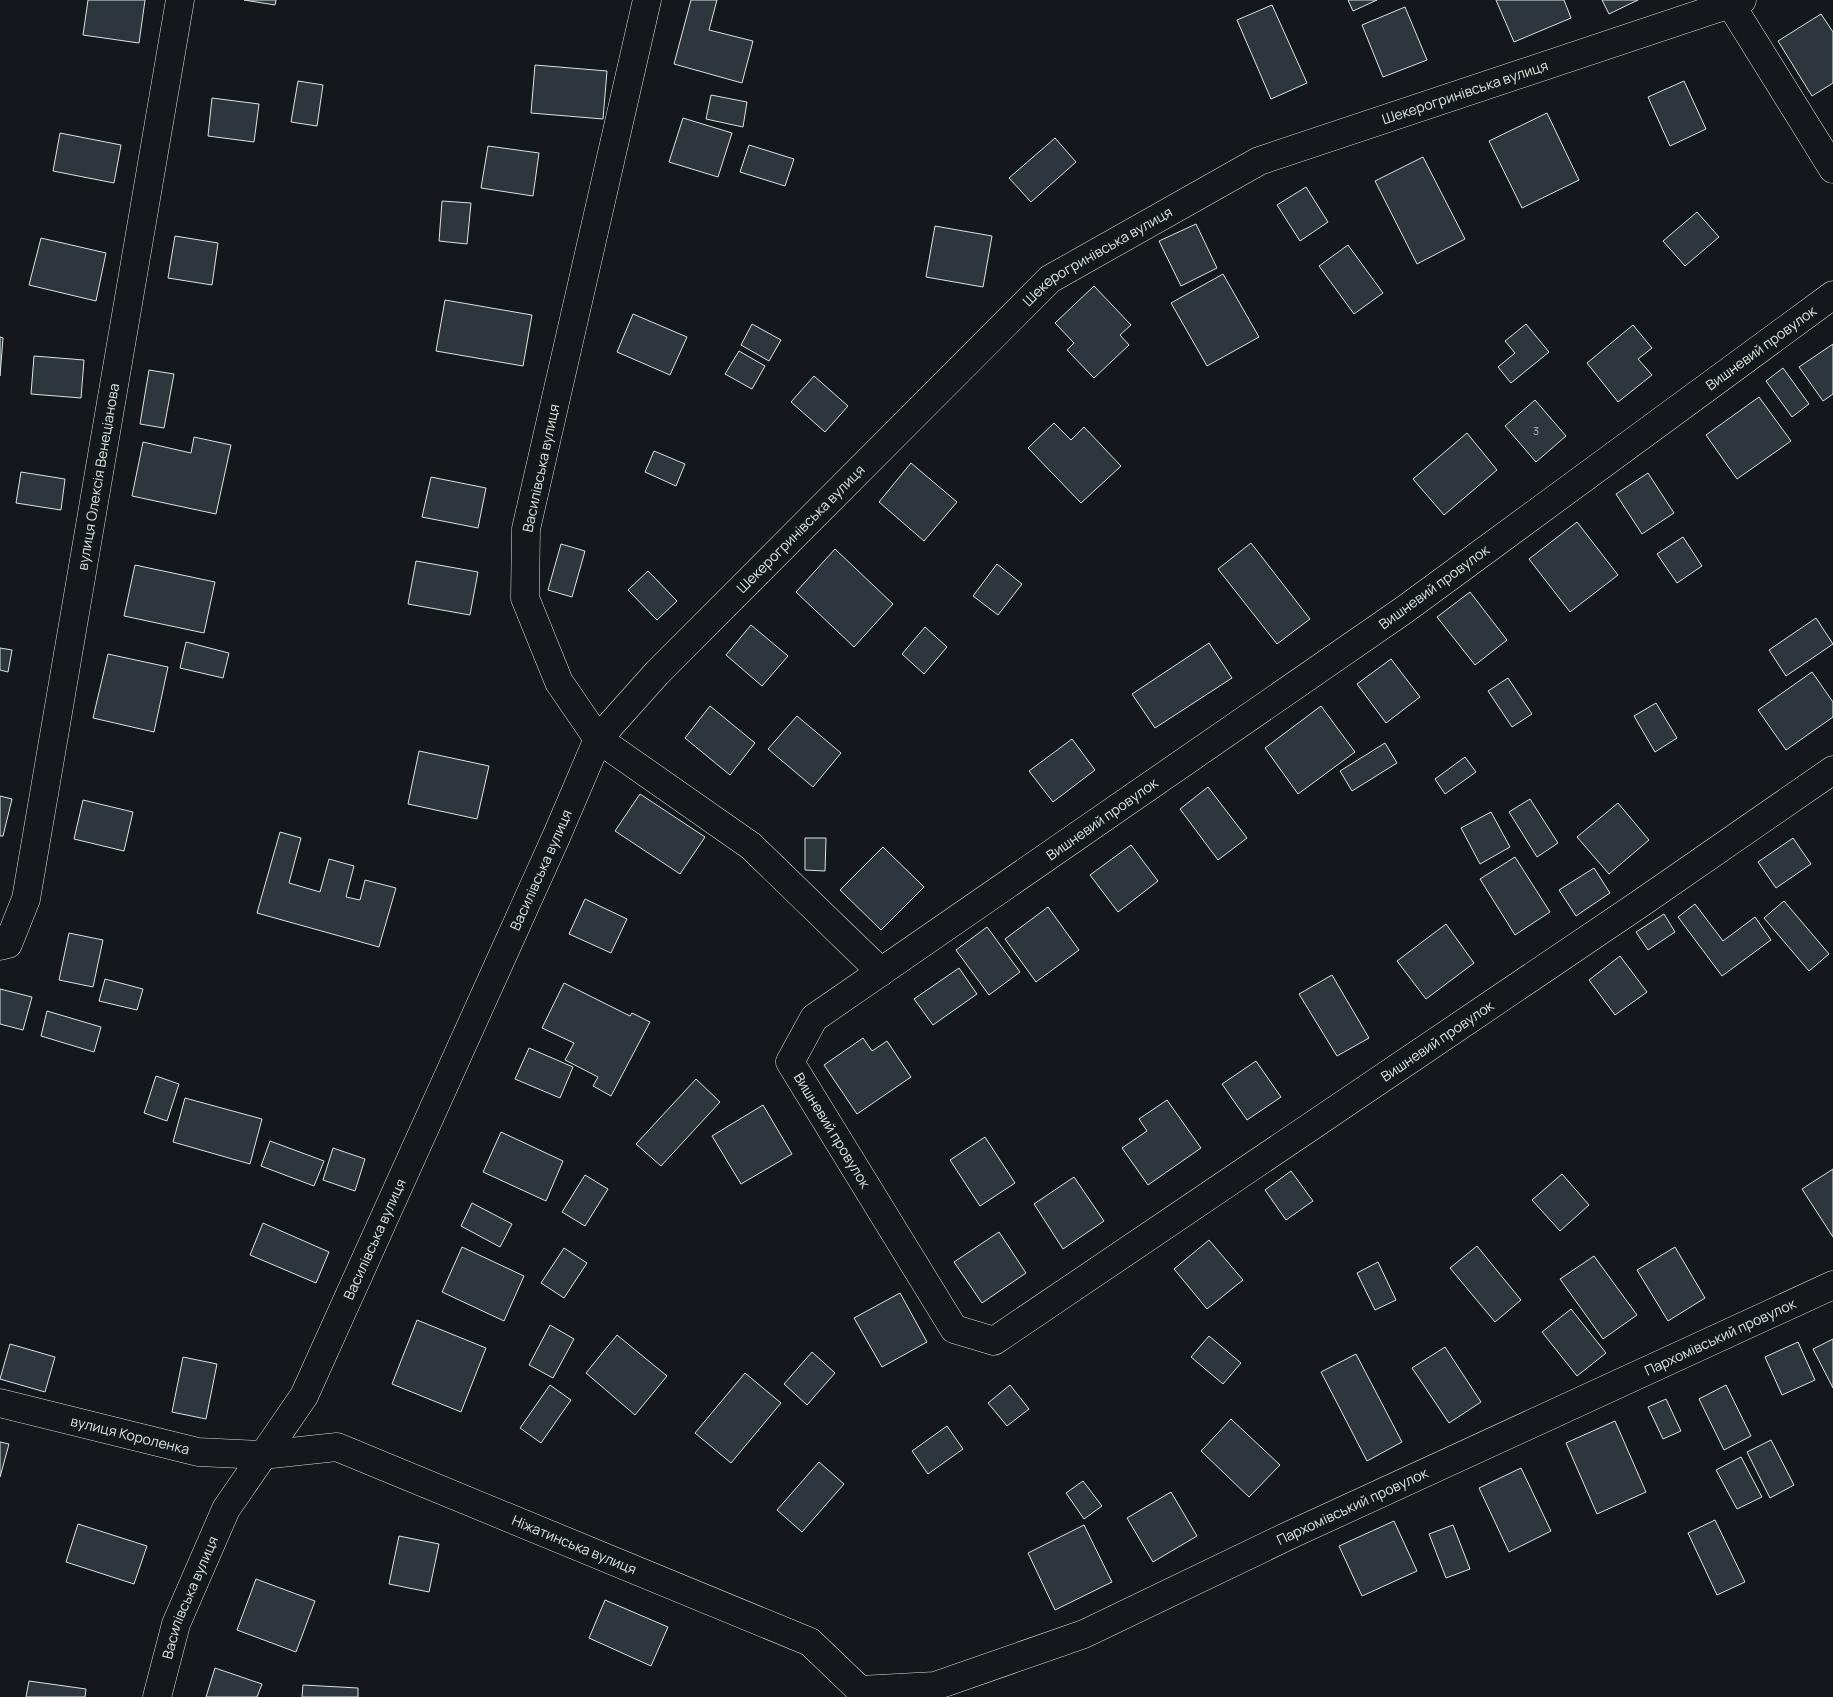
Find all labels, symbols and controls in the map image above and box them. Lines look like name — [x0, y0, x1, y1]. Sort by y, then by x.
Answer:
street label: Шекерогринівська вулиця — [1379, 55, 1550, 128]
street label: Шекерогринівська вулиця — [1018, 202, 1176, 310]
street label: Вишневий провулок — [1702, 300, 1821, 394]
street label: вулиця Олексія Венеціанова — [72, 382, 123, 572]
street label: Василівська вулиця — [518, 402, 563, 534]
house number: 3 — [1533, 423, 1539, 438]
street label: Шекерогринівська вулиця — [732, 460, 869, 597]
street label: Вишневий провулок — [1375, 539, 1494, 633]
street label: Вишневий провулок — [1042, 772, 1162, 864]
street label: Василівська вулиця — [505, 806, 576, 933]
street label: Вишневий провулок — [1377, 995, 1498, 1086]
street label: Вишневий провулок — [790, 1069, 876, 1192]
street label: Василівська вулиця — [339, 1176, 410, 1303]
street label: Пархомівський провулок — [1641, 1293, 1800, 1380]
street label: вулиця Короленка — [69, 1411, 192, 1459]
street label: Пархомівський провулок — [1273, 1462, 1432, 1549]
street label: Ніжатинська вулиця — [509, 1510, 640, 1579]
street label: Василівська вулиця — [157, 1533, 222, 1661]

